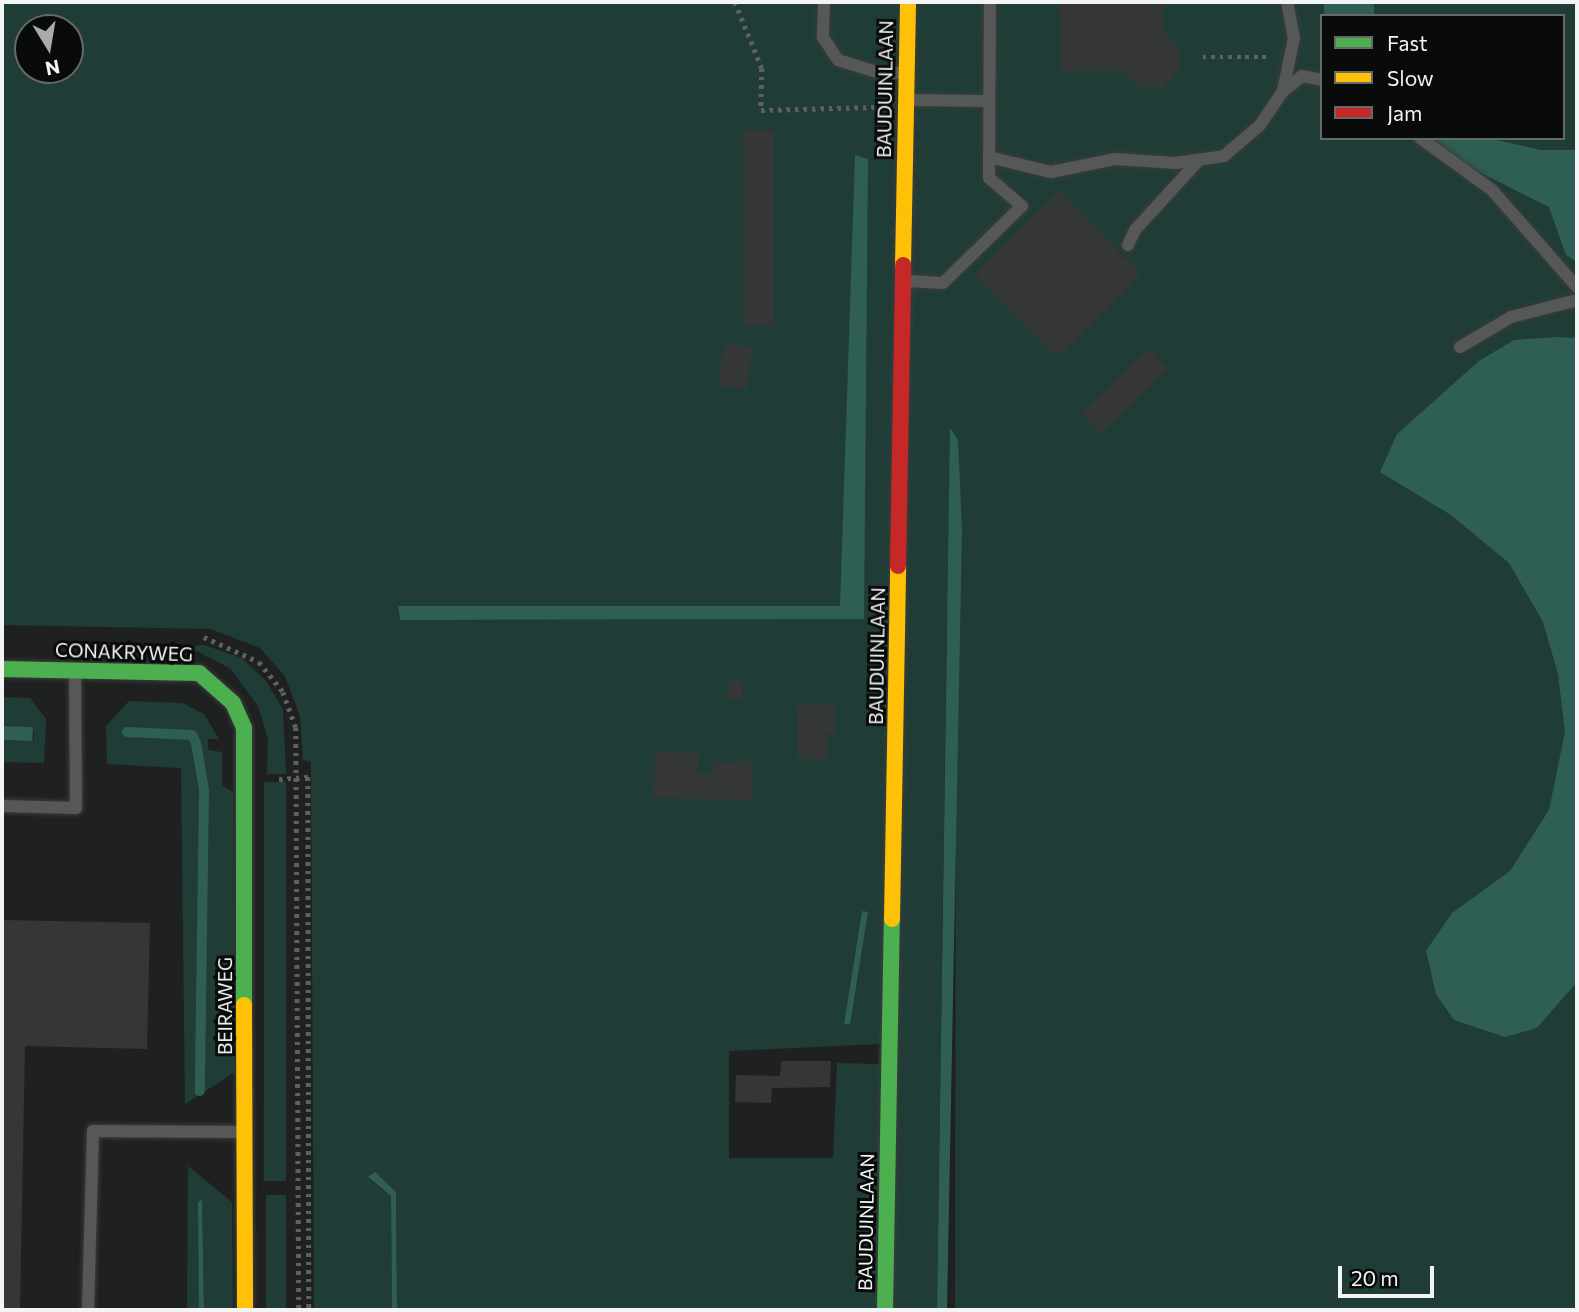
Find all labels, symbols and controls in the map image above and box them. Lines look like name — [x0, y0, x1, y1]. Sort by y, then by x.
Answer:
north arrow — [14, 14, 84, 84]
legend — [1320, 14, 1565, 140]
street label: BAUDUINLAAN — [872, 20, 898, 158]
text: Fast — [1387, 30, 1428, 55]
text: N — [44, 55, 62, 81]
text: Slow — [1387, 65, 1434, 90]
text: Jam — [1387, 100, 1422, 125]
street label: BAUDUINLAAN — [864, 587, 890, 725]
street label: CONAKRYWEG — [55, 638, 193, 666]
street label: BEIRAWEG — [214, 957, 236, 1055]
street label: BAUDUINLAAN — [853, 1153, 879, 1291]
scale bar — [1341, 1252, 1437, 1296]
text: 20 m — [1351, 1265, 1399, 1290]

